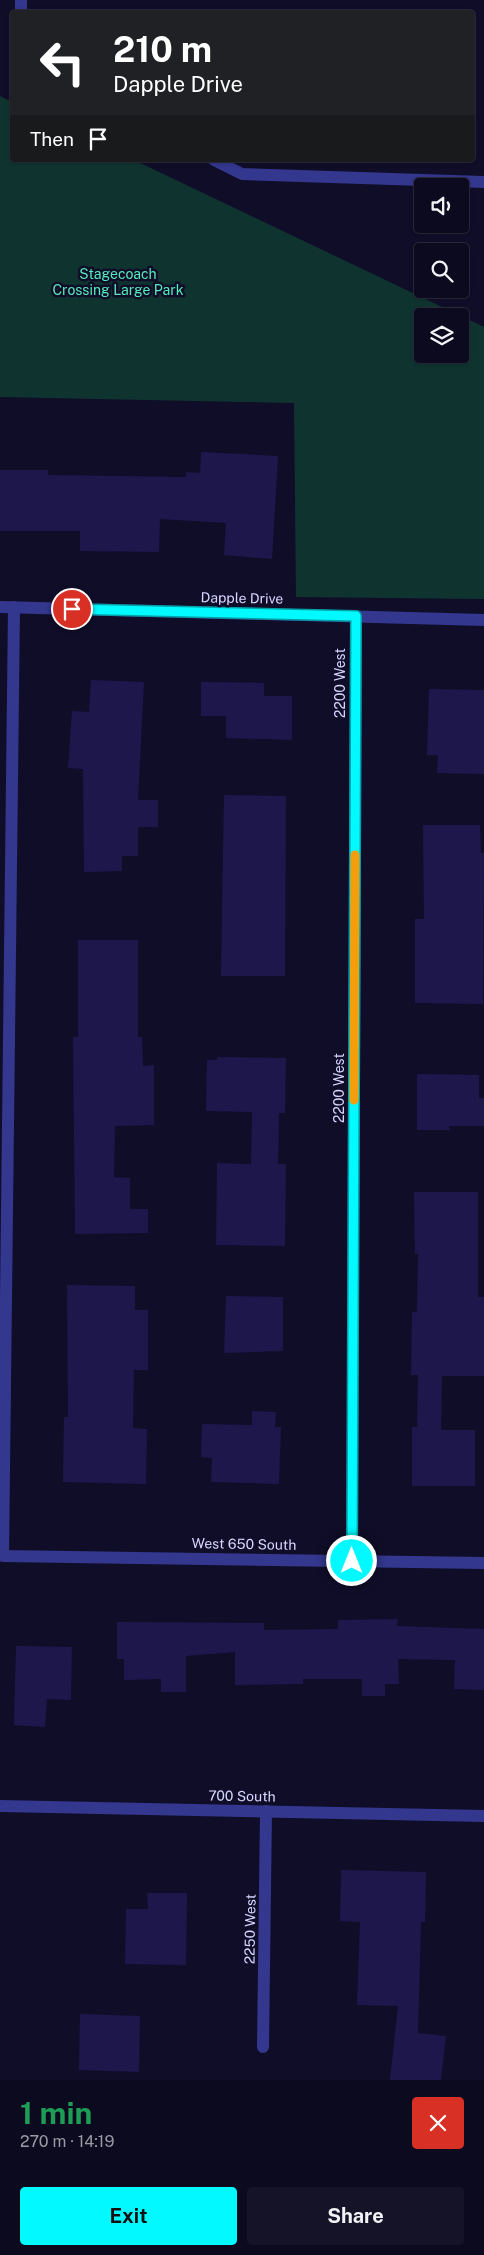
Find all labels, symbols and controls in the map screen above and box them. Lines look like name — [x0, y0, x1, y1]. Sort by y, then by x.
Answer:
text: 210 m — [113, 29, 212, 70]
icon: left — [30, 30, 95, 95]
text: Dapple Drive — [113, 71, 243, 97]
icon: arrive — [84, 125, 112, 153]
text: Then — [30, 128, 74, 150]
map controls — [414, 178, 469, 363]
button: sound — [414, 178, 469, 233]
button: search — [414, 243, 469, 298]
park label: Stagecoach Crossing Large Park — [52, 266, 184, 298]
button: layers — [414, 308, 469, 363]
pin — [51, 588, 93, 630]
street label: Dapple Drive — [200, 589, 284, 607]
icon: arrive — [58, 595, 86, 623]
street label: 2200 West — [332, 648, 348, 718]
street label: 2200 West — [331, 1053, 347, 1123]
position arrow — [325, 1534, 377, 1586]
street label: West 650 South — [191, 1535, 297, 1553]
street label: 700 South — [208, 1787, 276, 1805]
street label: 2250 West — [241, 1894, 259, 1964]
text: 1 min — [20, 2095, 92, 2131]
button: close — [412, 2097, 464, 2149]
text: 270 m · 14:19 — [20, 2132, 114, 2151]
button: Exit — [20, 2187, 237, 2245]
button: Share — [247, 2187, 464, 2245]

